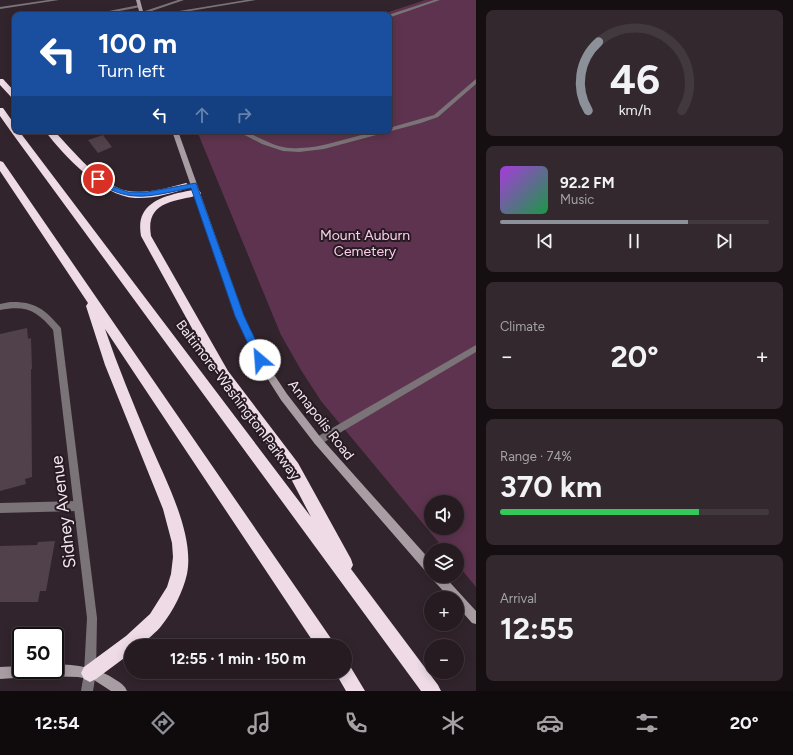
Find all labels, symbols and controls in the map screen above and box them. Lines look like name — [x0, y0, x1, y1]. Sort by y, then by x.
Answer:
text: 100 m — [98, 26, 177, 60]
icon: left — [32, 28, 84, 80]
text: 46 — [609, 54, 660, 104]
text: Turn left — [98, 60, 165, 82]
text: km/h — [618, 101, 651, 119]
icon: left — [149, 104, 171, 126]
icon: ahead — [191, 104, 213, 126]
icon: right — [233, 104, 255, 126]
pin — [81, 162, 115, 196]
icon: arrive — [87, 168, 109, 190]
text: 92.2 FM — [560, 174, 615, 192]
text: Music — [560, 192, 594, 207]
park label: Mount Auburn Cemetery — [320, 227, 410, 260]
icon: previous — [534, 230, 556, 252]
icon: pause — [623, 230, 645, 252]
icon: next — [713, 230, 735, 252]
street label: Baltimore-Washington Parkway — [172, 317, 304, 484]
text: Climate — [500, 319, 545, 334]
text: 20° — [610, 338, 659, 375]
position arrow — [239, 339, 281, 381]
text: − — [500, 343, 514, 370]
text: + — [755, 343, 769, 370]
street label: Annapolis Road — [284, 376, 358, 464]
text: Range · 74% — [500, 449, 572, 464]
street label: Sidney Avenue — [46, 454, 80, 570]
text: 370 km — [500, 468, 602, 505]
map controls — [424, 495, 464, 679]
button: sound — [424, 495, 464, 535]
button: layers — [424, 543, 464, 583]
button: + — [424, 591, 464, 631]
text: Arrival — [500, 591, 537, 606]
text: 12:55 — [500, 610, 574, 647]
speed limit sign: 50 — [12, 627, 64, 679]
button: − — [424, 639, 464, 679]
text: 12:55 · 1 min · 150 m — [170, 650, 306, 668]
icon: directions — [149, 709, 177, 737]
icon: music — [245, 709, 273, 737]
icon: phone — [342, 709, 370, 737]
icon: climate — [439, 709, 467, 737]
icon: car — [536, 709, 564, 737]
icon: filters — [633, 709, 661, 737]
text: 12:54 — [34, 712, 80, 734]
text: 20° — [730, 712, 759, 734]

